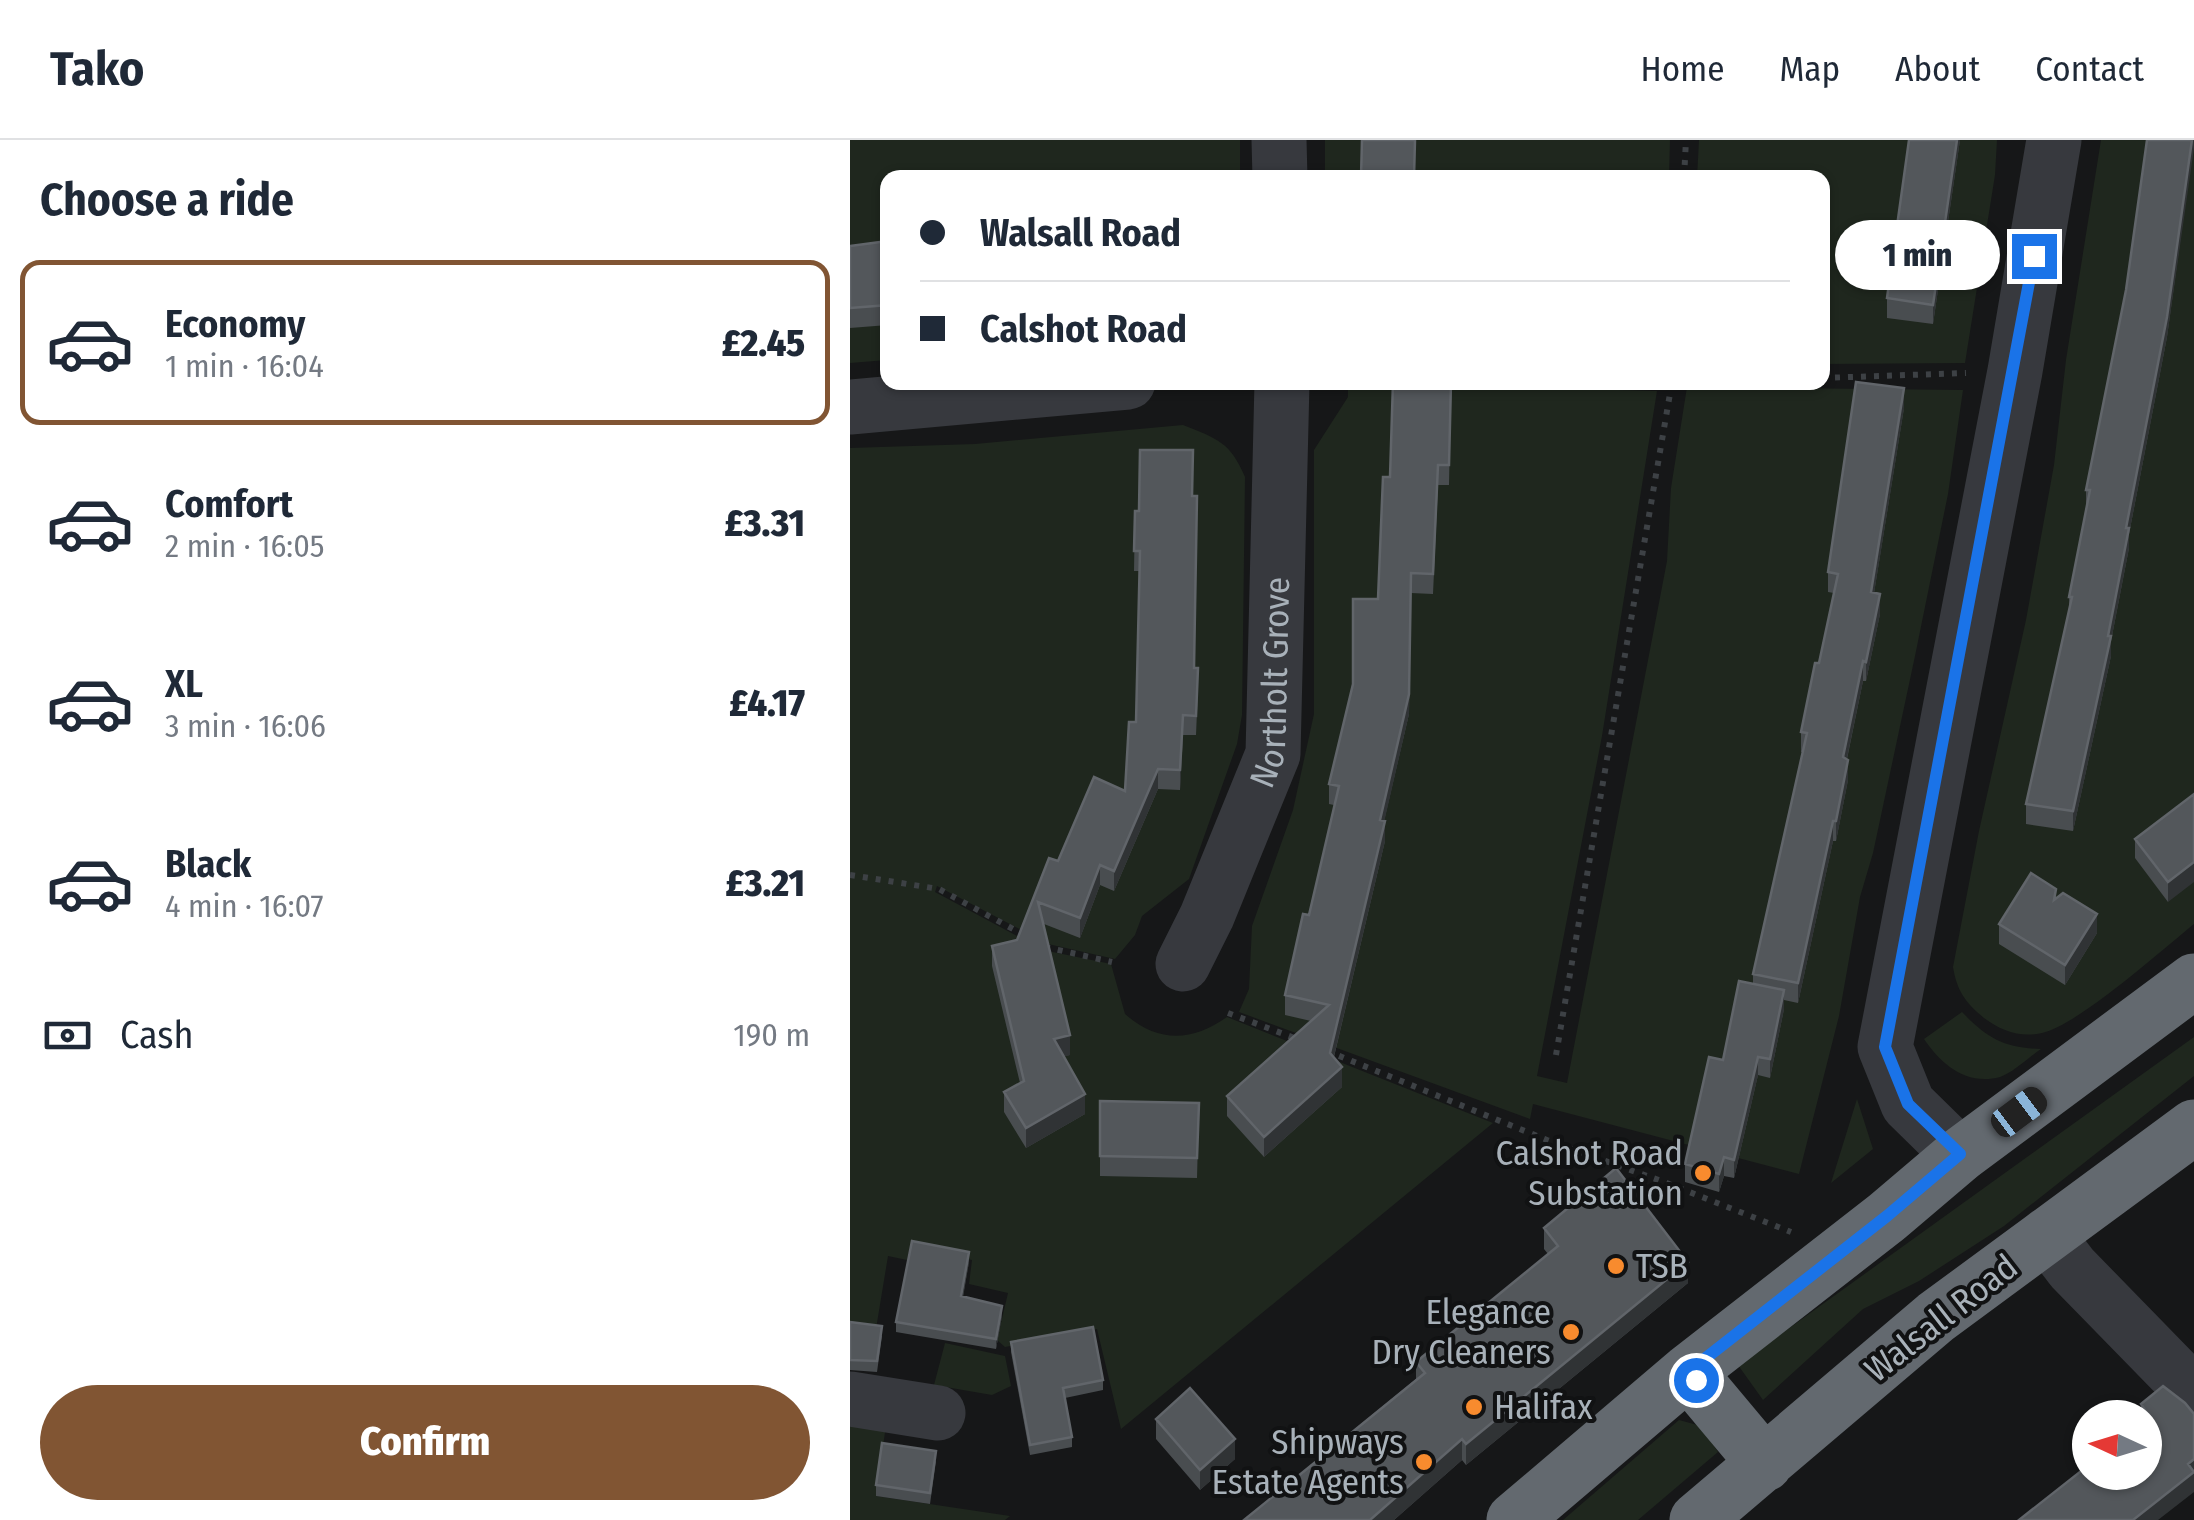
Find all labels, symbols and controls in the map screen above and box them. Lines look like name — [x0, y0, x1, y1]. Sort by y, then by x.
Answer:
text: Tako — [50, 40, 144, 98]
text: Home — [1641, 48, 1724, 90]
text: Map — [1779, 48, 1840, 90]
text: About — [1895, 48, 1980, 90]
text: Contact — [2035, 48, 2144, 90]
text: Choose a ride — [40, 173, 294, 227]
text: Walsall Road — [980, 210, 1181, 256]
callout: 1 min — [1834, 221, 1999, 291]
route end — [2012, 234, 2057, 279]
text: 1 min — [1883, 236, 1952, 274]
icon: car — [45, 298, 135, 388]
text: Economy — [165, 301, 305, 347]
text: Calshot Road — [980, 306, 1187, 352]
text: £2.45 — [722, 320, 805, 366]
text: 1 min · 16:04 — [165, 347, 324, 385]
icon: car — [45, 478, 135, 568]
text: Comfort — [165, 481, 293, 527]
text: £3.31 — [724, 500, 805, 546]
text: 2 min · 16:05 — [165, 527, 325, 565]
street label: Northolt Grove — [1241, 576, 1298, 794]
icon: car — [45, 658, 135, 748]
text: XL — [165, 661, 203, 707]
text: £4.17 — [729, 680, 805, 726]
text: 3 min · 16:06 — [165, 707, 326, 745]
icon: car — [45, 838, 135, 928]
text: Black — [165, 841, 251, 887]
text: £3.21 — [725, 860, 805, 906]
text: 4 min · 16:07 — [165, 887, 324, 925]
icon: cash — [40, 1008, 95, 1063]
text: Cash — [120, 1012, 194, 1058]
text: 190 m — [733, 1016, 810, 1054]
car — [1986, 1082, 2052, 1142]
place label: Calshot Road Substation — [1496, 1132, 1683, 1214]
marker: Calshot Road Substation — [1692, 1162, 1714, 1184]
place label: TSB — [1636, 1245, 1688, 1287]
street label: Walsall Road — [1856, 1245, 2026, 1391]
marker: TSB — [1605, 1255, 1627, 1277]
place label: Elegance Dry Cleaners — [1372, 1291, 1551, 1373]
marker: Elegance Dry Cleaners — [1560, 1321, 1582, 1343]
route start — [1674, 1358, 1719, 1403]
button: Confirm — [40, 1385, 810, 1500]
place label: Halifax — [1494, 1386, 1593, 1428]
marker: Halifax — [1463, 1396, 1485, 1418]
north arrow — [2072, 1400, 2162, 1490]
map controls — [2072, 1400, 2162, 1490]
place label: Shipways Estate Agents — [1212, 1421, 1404, 1503]
marker: Shipways Estate Agents — [1413, 1451, 1435, 1473]

